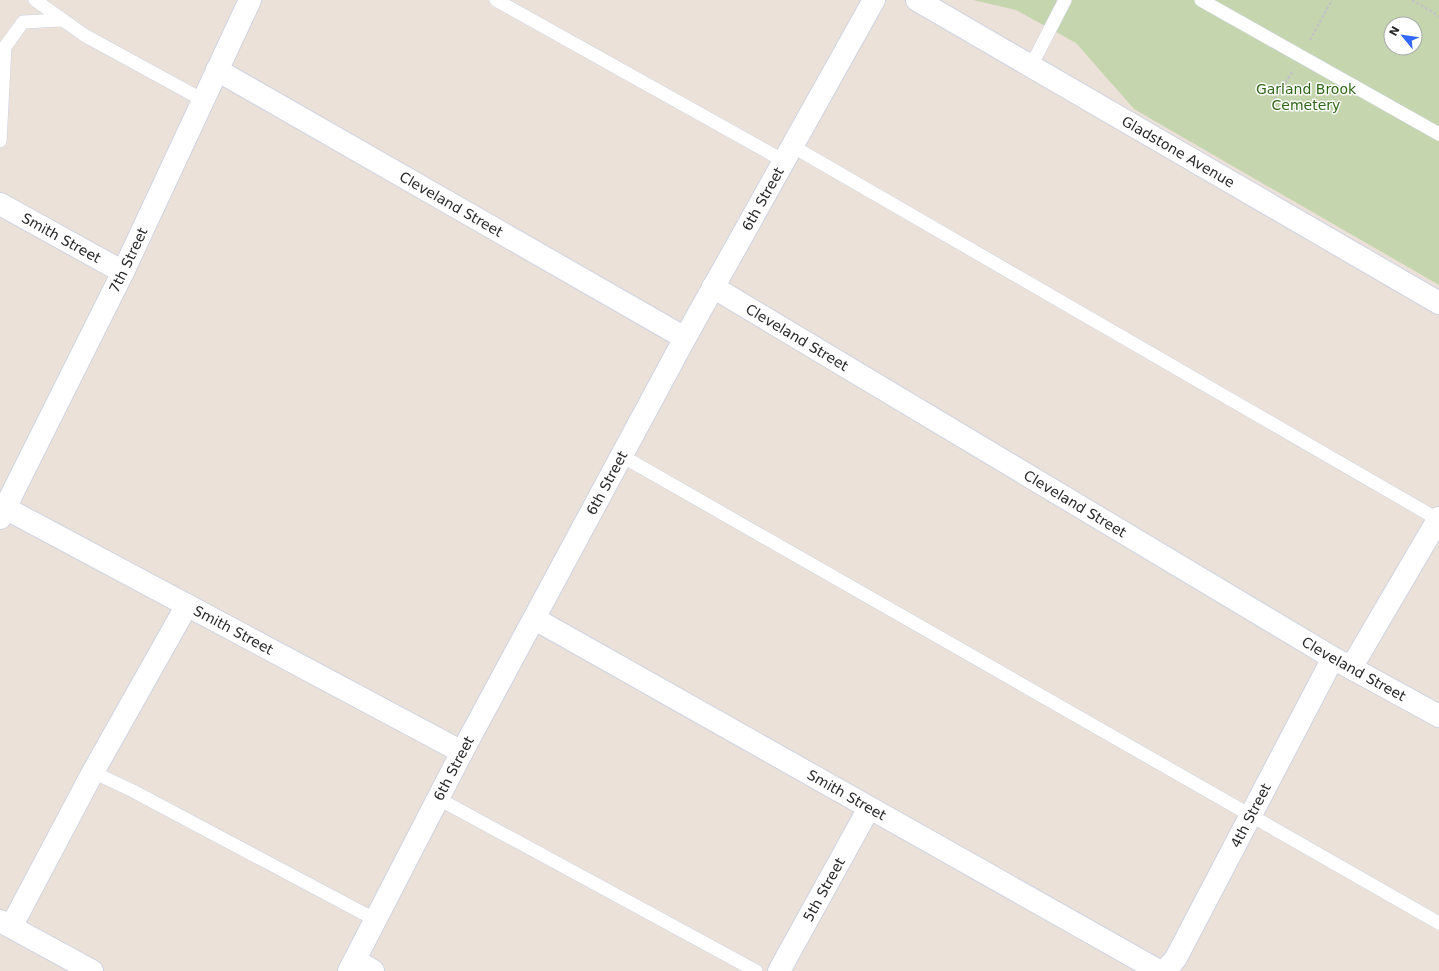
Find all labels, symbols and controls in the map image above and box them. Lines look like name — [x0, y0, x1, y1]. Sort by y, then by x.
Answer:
north arrow — [1383, 16, 1423, 56]
text: N — [1387, 24, 1403, 39]
park label: Garland Brook Cemetery — [1256, 81, 1357, 113]
street label: Gladstone Avenue — [1119, 113, 1237, 191]
street label: 6th Street — [739, 164, 787, 234]
street label: Cleveland Street — [397, 168, 506, 240]
street label: Smith Street — [19, 210, 104, 266]
street label: 7th Street — [106, 225, 151, 295]
street label: Cleveland Street — [743, 301, 852, 374]
street label: 6th Street — [583, 448, 631, 518]
street label: Cleveland Street — [1021, 467, 1130, 541]
street label: Smith Street — [191, 602, 276, 658]
street label: Cleveland Street — [1299, 633, 1409, 704]
street label: 6th Street — [430, 733, 477, 803]
street label: Smith Street — [805, 766, 889, 824]
street label: 4th Street — [1227, 780, 1274, 850]
street label: 5th Street — [800, 854, 848, 924]

